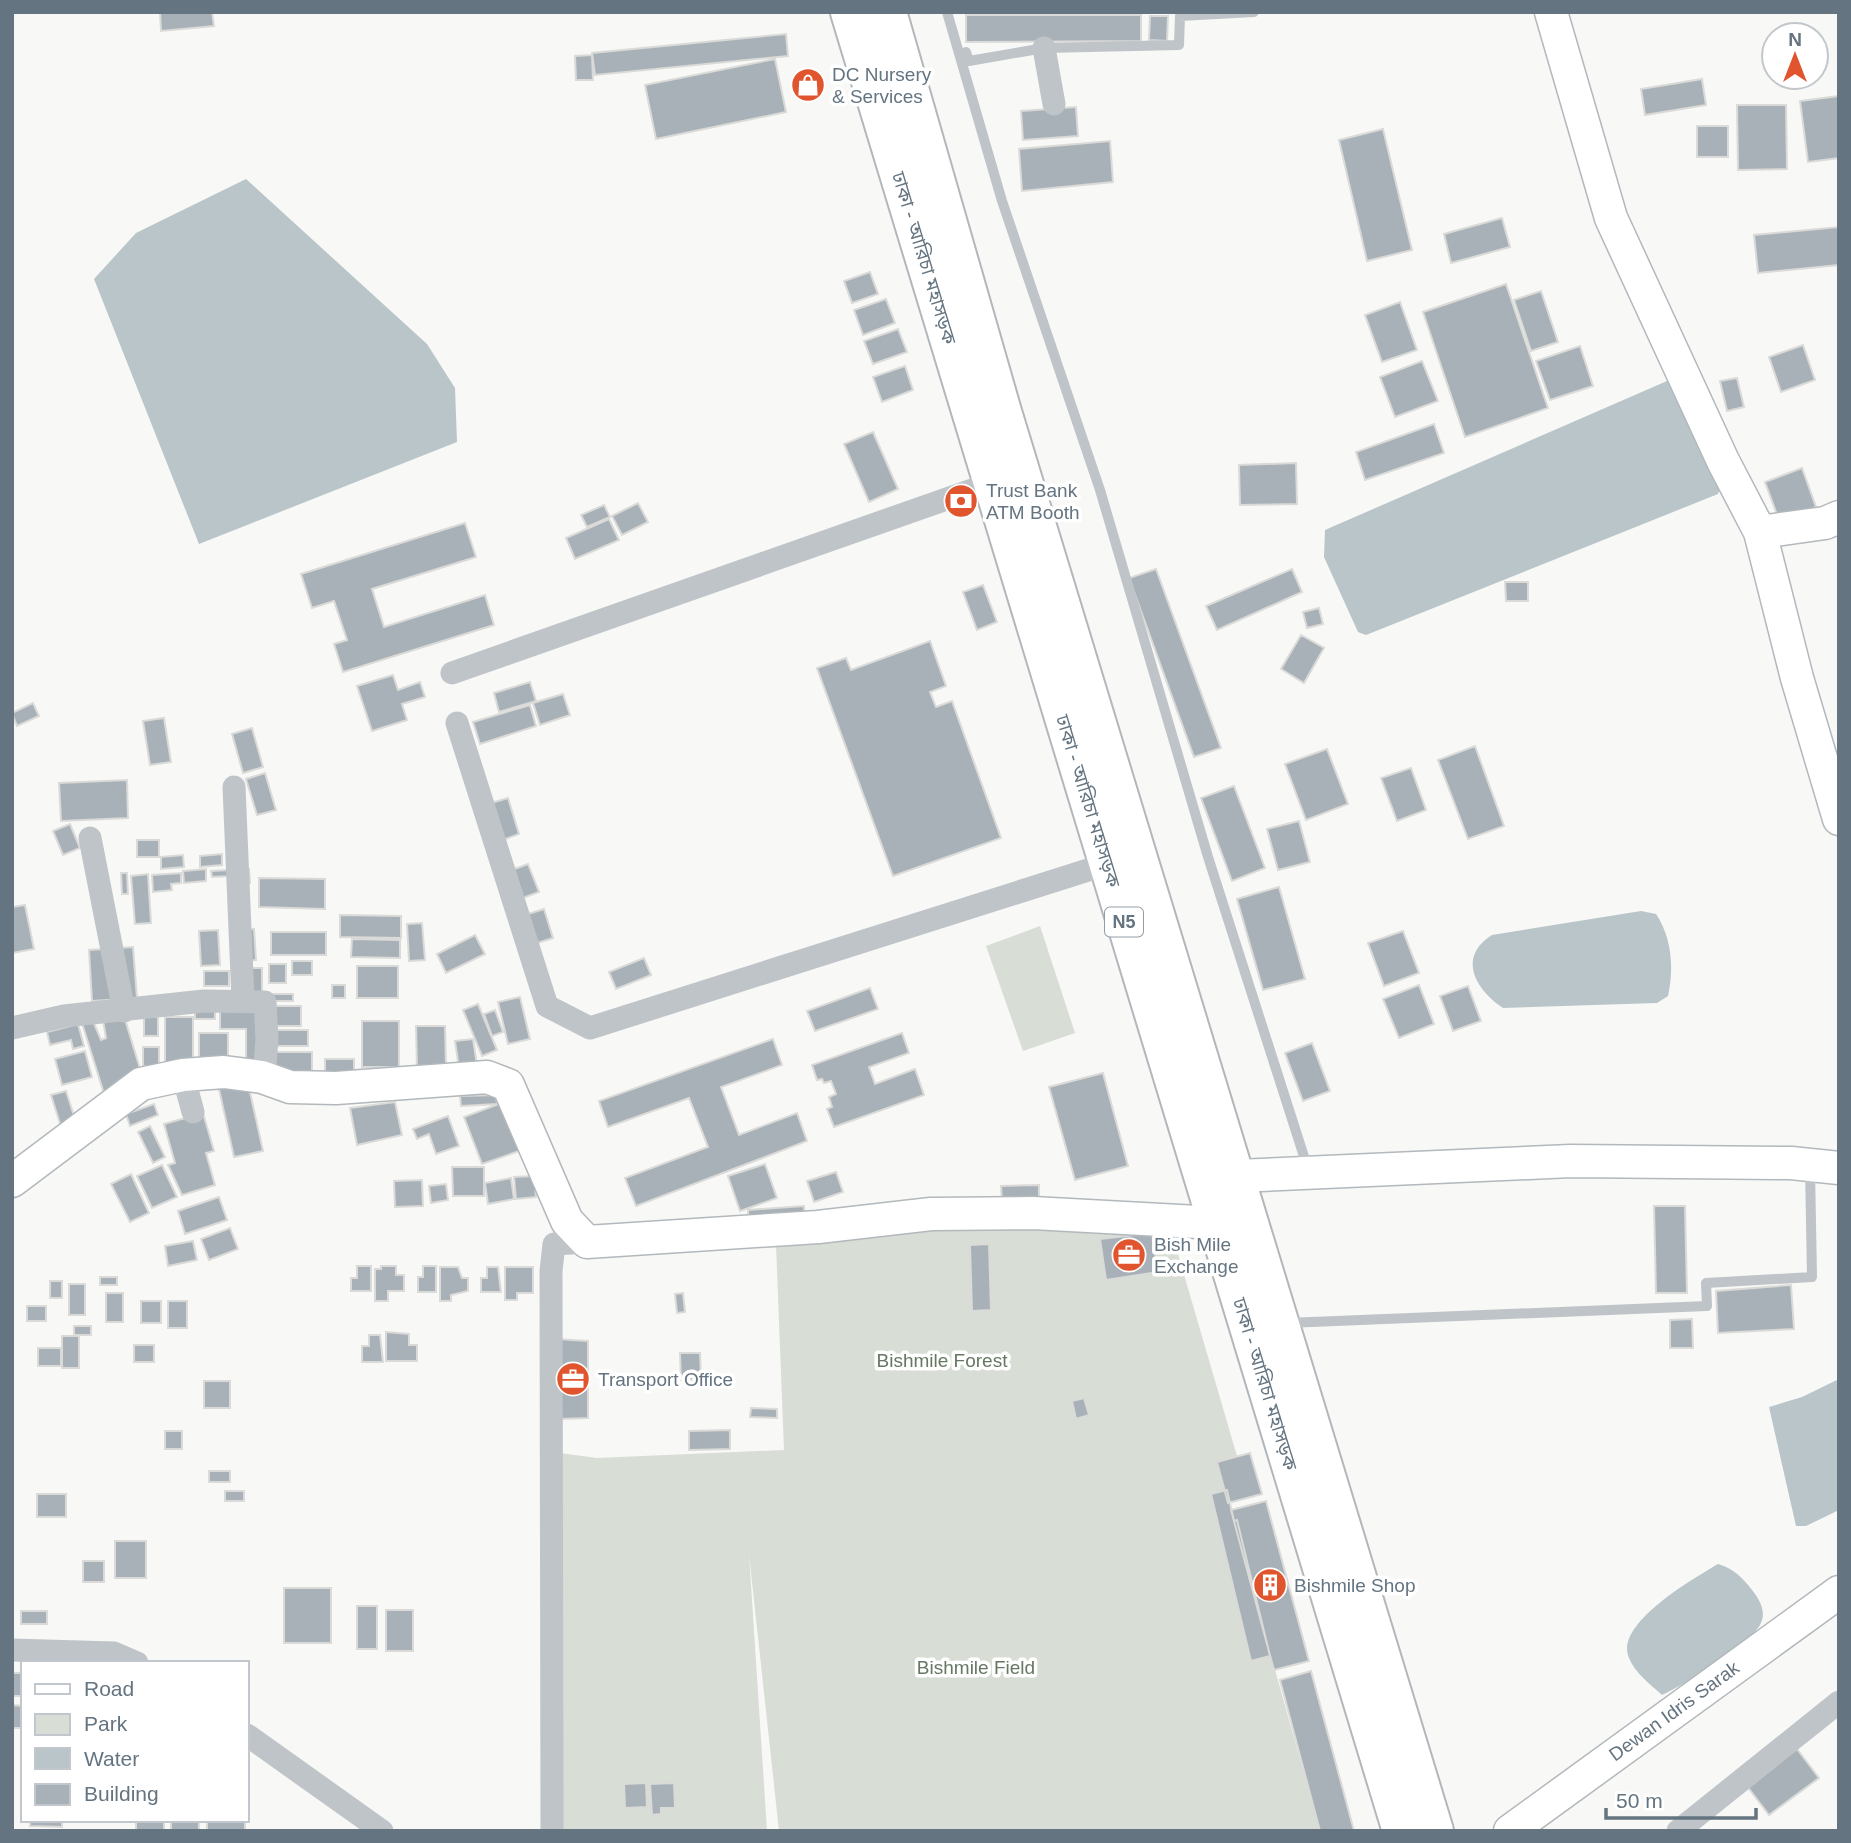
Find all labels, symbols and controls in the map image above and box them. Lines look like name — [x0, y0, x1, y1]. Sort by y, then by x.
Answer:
north arrow — [1760, 21, 1830, 91]
text: N — [1788, 29, 1802, 50]
place label: DC Nursery & Services — [832, 64, 932, 107]
shop icon: DC Nursery & Services — [789, 66, 827, 104]
street label: ঢাকা - আরিচা মহাসড়ক — [887, 168, 961, 347]
place label: Trust Bank ATM Booth — [986, 480, 1080, 523]
bank icon: Trust Bank ATM Booth — [942, 482, 980, 520]
street label: ঢাকা - আরিচা মহাসড়ক — [1051, 711, 1125, 890]
road number: N5 — [1105, 908, 1143, 937]
place label: Bish Mile Exchange — [1154, 1234, 1239, 1277]
office icon: Bish Mile Exchange — [1110, 1236, 1148, 1274]
street label: ঢাকা - আরিচা মহাসড়ক — [1228, 1294, 1302, 1473]
park label: Bishmile Forest — [877, 1350, 1008, 1371]
office icon: Transport Office — [554, 1360, 592, 1398]
place label: Transport Office — [598, 1369, 733, 1390]
building icon: Bishmile Shop — [1251, 1566, 1289, 1604]
place label: Bishmile Shop — [1294, 1575, 1415, 1596]
park label: Bishmile Field — [917, 1657, 1035, 1678]
street label: Dewan Idris Sarak — [1605, 1657, 1743, 1765]
legend — [21, 1661, 248, 1822]
text: Road — [84, 1677, 134, 1700]
text: Park — [84, 1712, 128, 1735]
text: Water — [84, 1747, 139, 1770]
scale bar — [1606, 1776, 1756, 1820]
text: Building — [84, 1782, 159, 1805]
text: 50 m — [1616, 1789, 1663, 1812]

